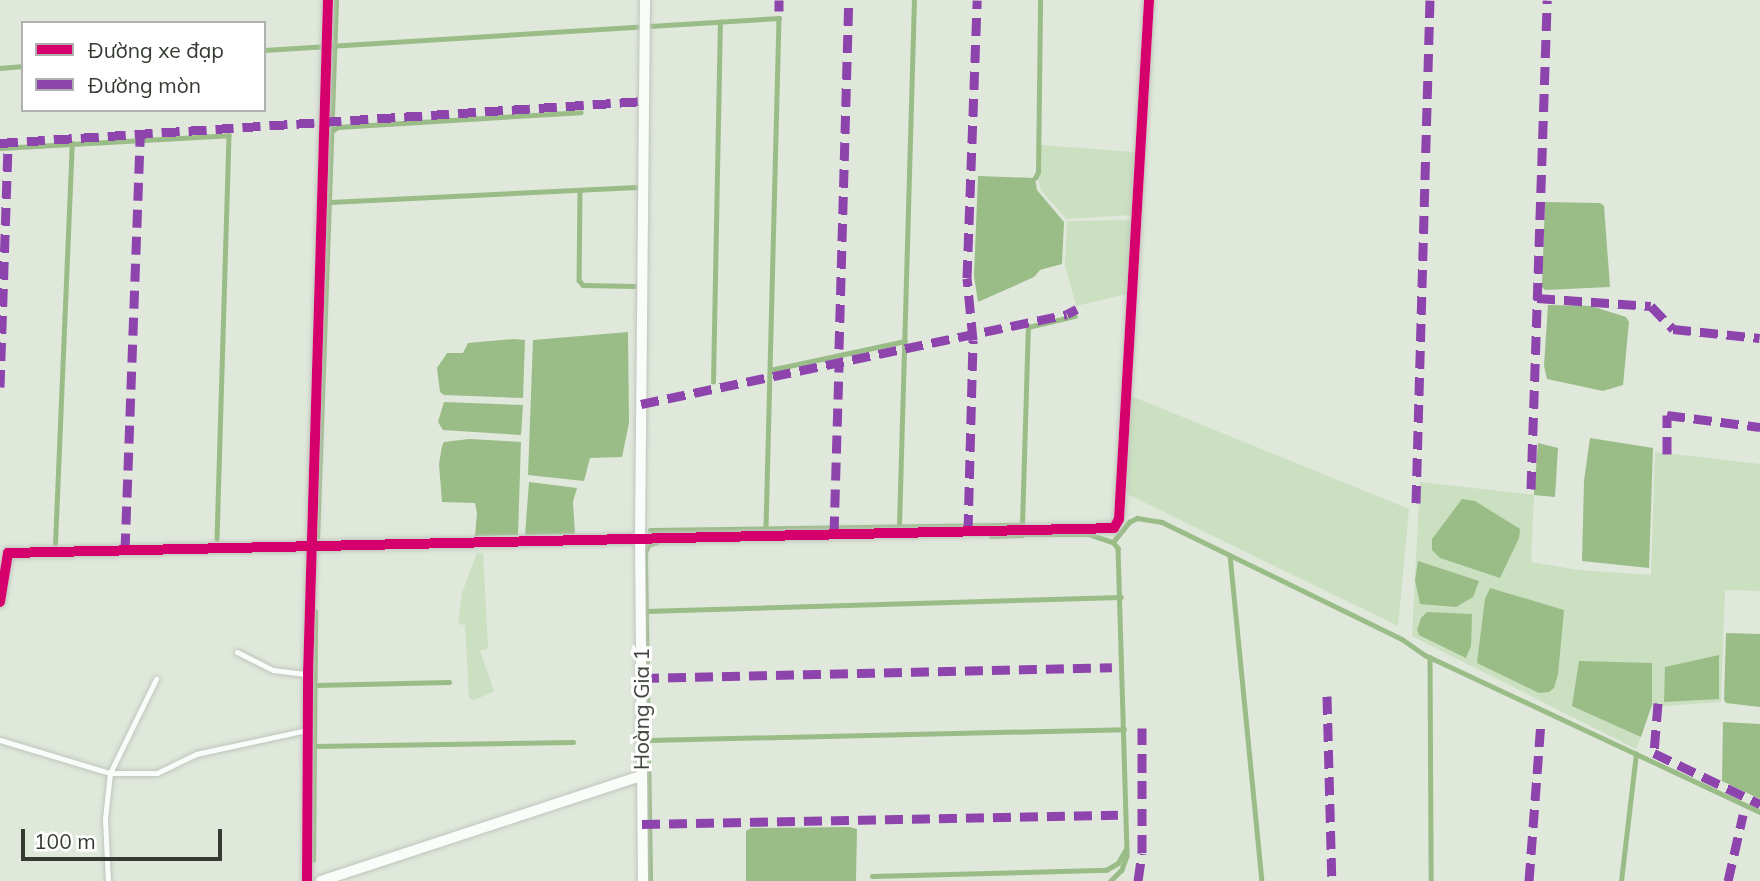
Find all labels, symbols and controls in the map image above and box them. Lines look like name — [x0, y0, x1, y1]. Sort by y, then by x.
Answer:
legend — [21, 21, 266, 112]
text: Đường xe đạp — [88, 37, 224, 63]
text: Đường mòn — [88, 72, 201, 98]
street label: Hoàng Gia 1 — [628, 648, 654, 770]
scale bar — [24, 814, 226, 858]
text: 100 m — [34, 828, 96, 854]

